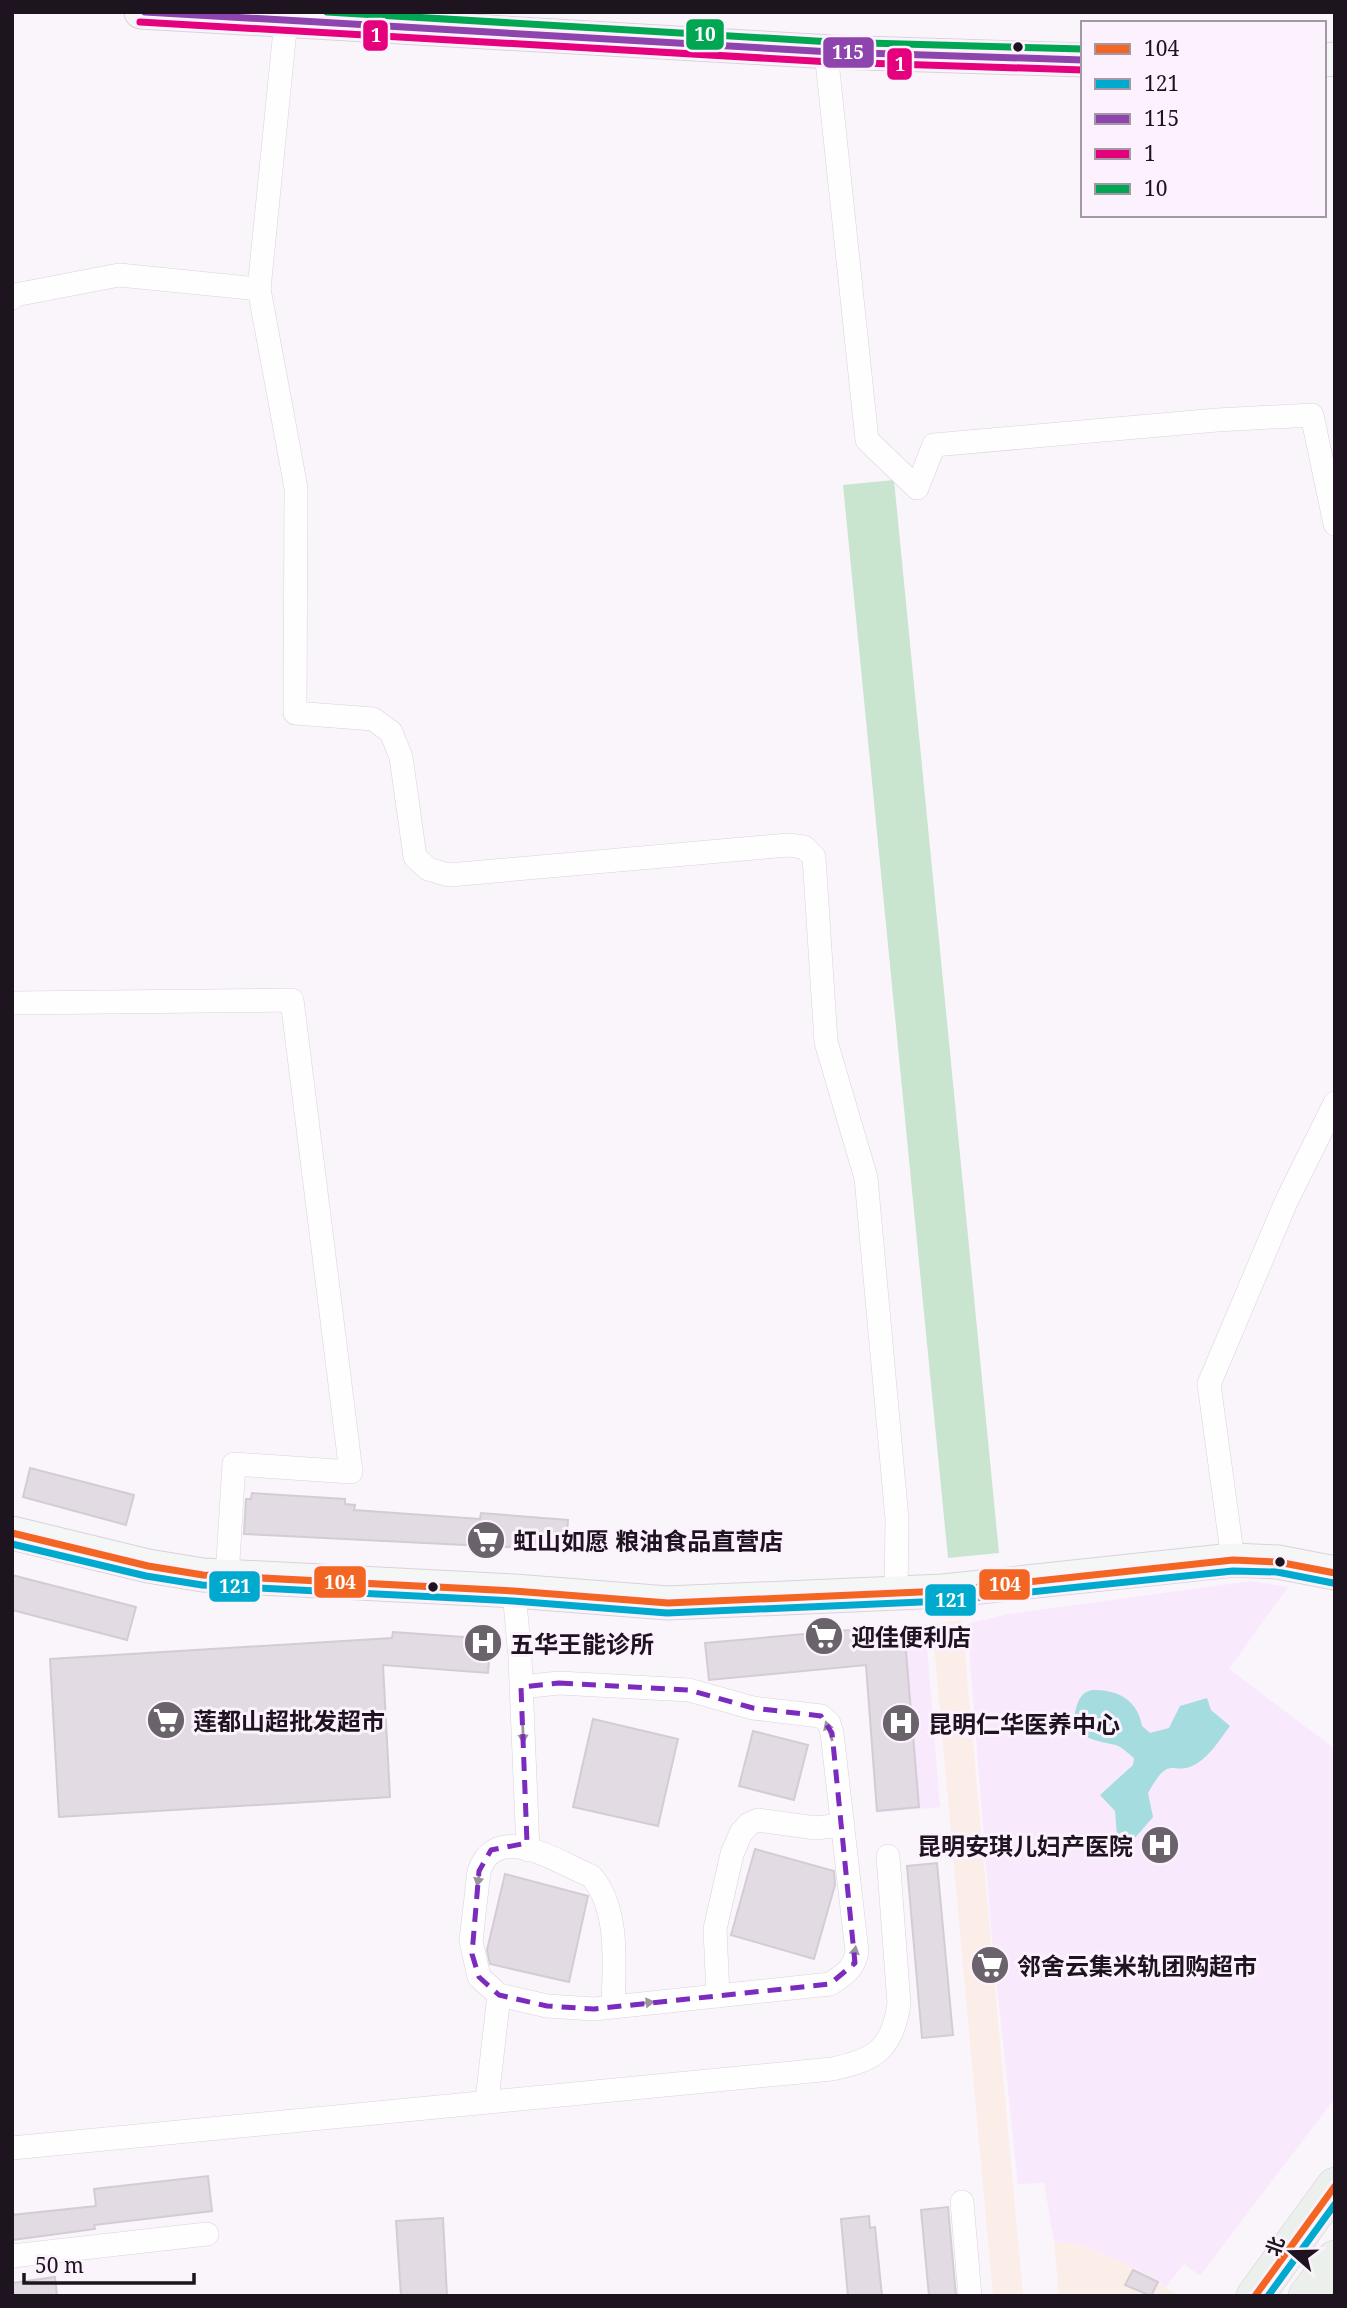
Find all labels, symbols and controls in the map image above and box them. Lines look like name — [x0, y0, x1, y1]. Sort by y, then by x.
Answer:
line badge: 10 — [685, 18, 725, 51]
line badge: 1 — [362, 19, 389, 52]
text: 10 — [694, 21, 716, 47]
legend — [1081, 21, 1326, 217]
text: 1 — [371, 22, 381, 48]
text: 104 — [1144, 34, 1179, 62]
line badge: 115 — [822, 36, 875, 69]
text: 115 — [832, 39, 864, 65]
unlabelled marker — [1011, 40, 1025, 54]
line badge: 1 — [886, 47, 913, 81]
text: 1 — [895, 51, 905, 77]
text: 121 — [1144, 69, 1179, 97]
text: 115 — [1144, 104, 1179, 132]
text: 1 — [1144, 139, 1156, 167]
text: 10 — [1144, 174, 1167, 202]
supermarket icon: 虹山如愿 粮油食品直营店 — [465, 1519, 507, 1561]
place label: 虹山如愿 粮油食品直营店 — [513, 1524, 783, 1557]
unlabelled marker — [1273, 1555, 1287, 1569]
line badge: 104 — [313, 1565, 367, 1599]
line badge: 104 — [978, 1568, 1031, 1601]
text: 104 — [324, 1569, 356, 1595]
line badge: 121 — [208, 1570, 261, 1603]
text: 104 — [989, 1571, 1021, 1597]
text: 121 — [219, 1573, 251, 1599]
unlabelled marker — [426, 1580, 440, 1594]
line badge: 121 — [924, 1583, 977, 1617]
text: 121 — [935, 1587, 967, 1613]
supermarket icon: 迎佳便利店 — [803, 1615, 845, 1657]
place label: 迎佳便利店 — [851, 1620, 971, 1653]
hospital icon: 五华王能诊所 — [462, 1622, 504, 1664]
place label: 五华王能诊所 — [510, 1627, 654, 1660]
supermarket icon: 莲都山超批发超市 — [145, 1699, 187, 1741]
hospital icon: 昆明仁华医养中心 — [880, 1702, 922, 1744]
place label: 莲都山超批发超市 — [193, 1704, 385, 1737]
place label: 昆明仁华医养中心 — [928, 1707, 1120, 1740]
one-way arrow — [824, 1720, 834, 1741]
one-way arrow — [518, 1722, 529, 1744]
hospital icon: 昆明安琪儿妇产医院 — [1139, 1824, 1181, 1866]
place label: 昆明安琪儿妇产医院 — [917, 1829, 1133, 1862]
one-way arrow — [473, 1865, 484, 1887]
one-way arrow — [849, 1944, 860, 1966]
supermarket icon: 邻舍云集米轨团购超市 — [969, 1944, 1011, 1986]
place label: 邻舍云集米轨团购超市 — [1017, 1949, 1257, 1982]
one-way arrow — [633, 1998, 655, 2009]
north arrow — [1256, 2217, 1326, 2287]
text: 北 — [1260, 2233, 1290, 2260]
scale bar — [24, 2242, 194, 2286]
text: 50 m — [35, 2251, 84, 2279]

